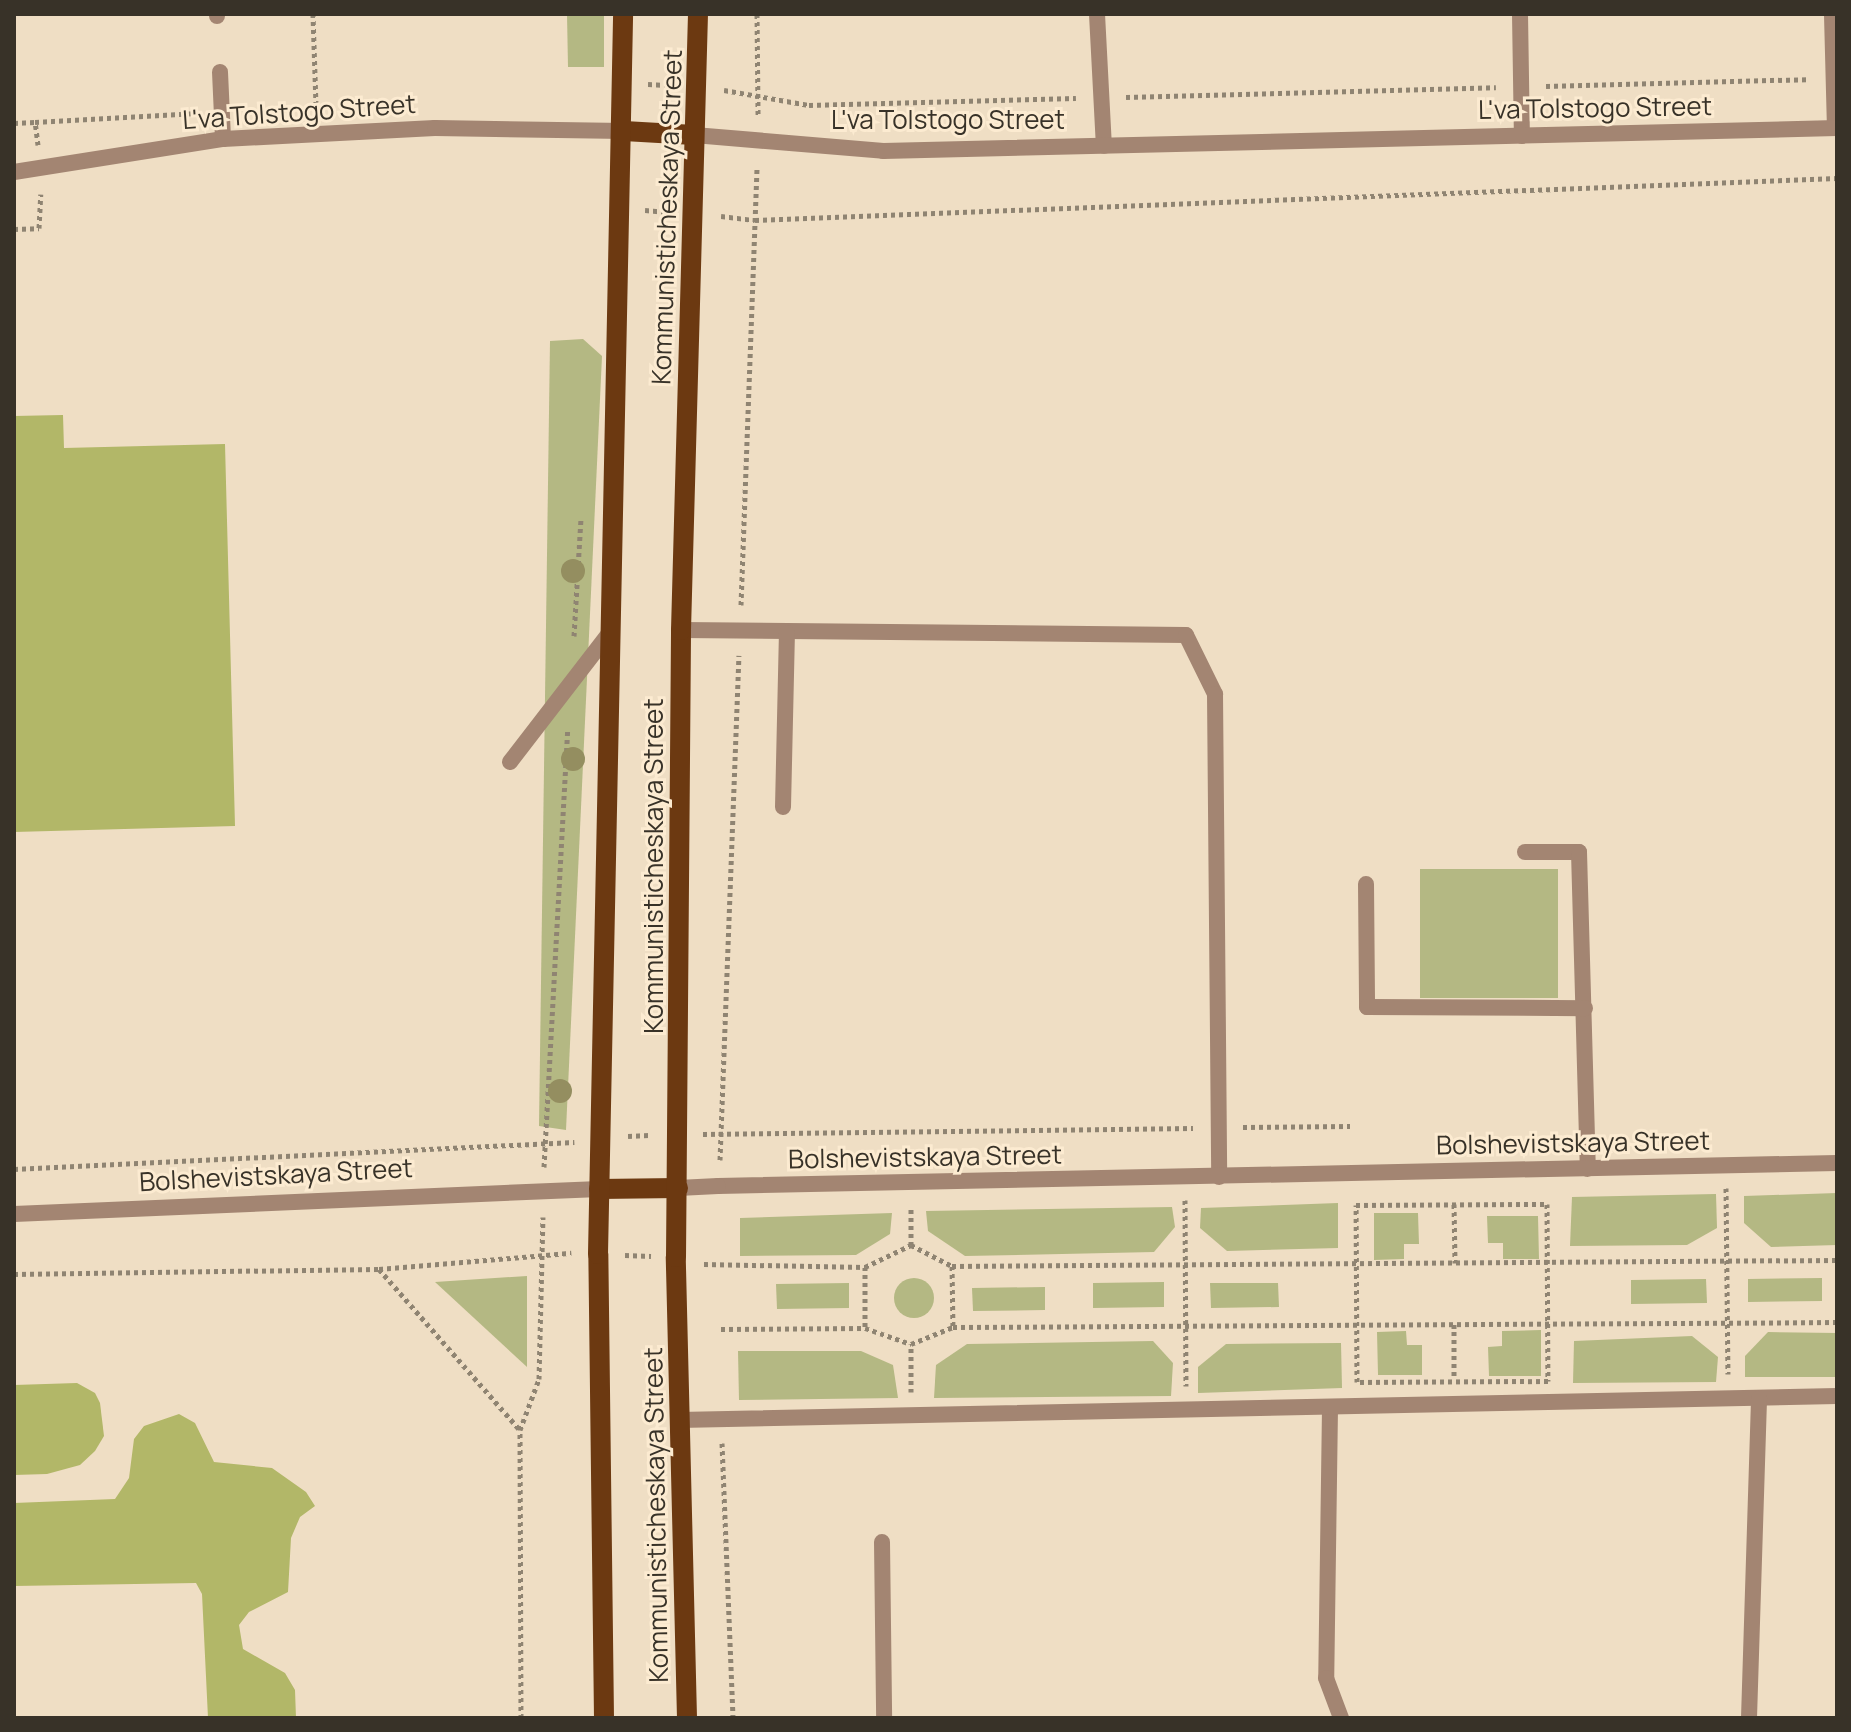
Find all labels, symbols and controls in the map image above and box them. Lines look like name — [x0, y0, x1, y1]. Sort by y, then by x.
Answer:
street label: Kommunisticheskaya Street — [646, 49, 688, 385]
street label: L'va Tolstogo Street — [181, 88, 417, 136]
street label: L'va Tolstogo Street — [1478, 90, 1712, 126]
street label: L'va Tolstogo Street — [831, 104, 1065, 136]
street label: Kommunisticheskaya Street — [638, 698, 670, 1034]
street label: Bolshevistskaya Street — [1436, 1125, 1710, 1161]
street label: Bolshevistskaya Street — [788, 1139, 1062, 1175]
street label: Bolshevistskaya Street — [138, 1152, 414, 1198]
street label: Kommunisticheskaya Street — [637, 1347, 675, 1683]

